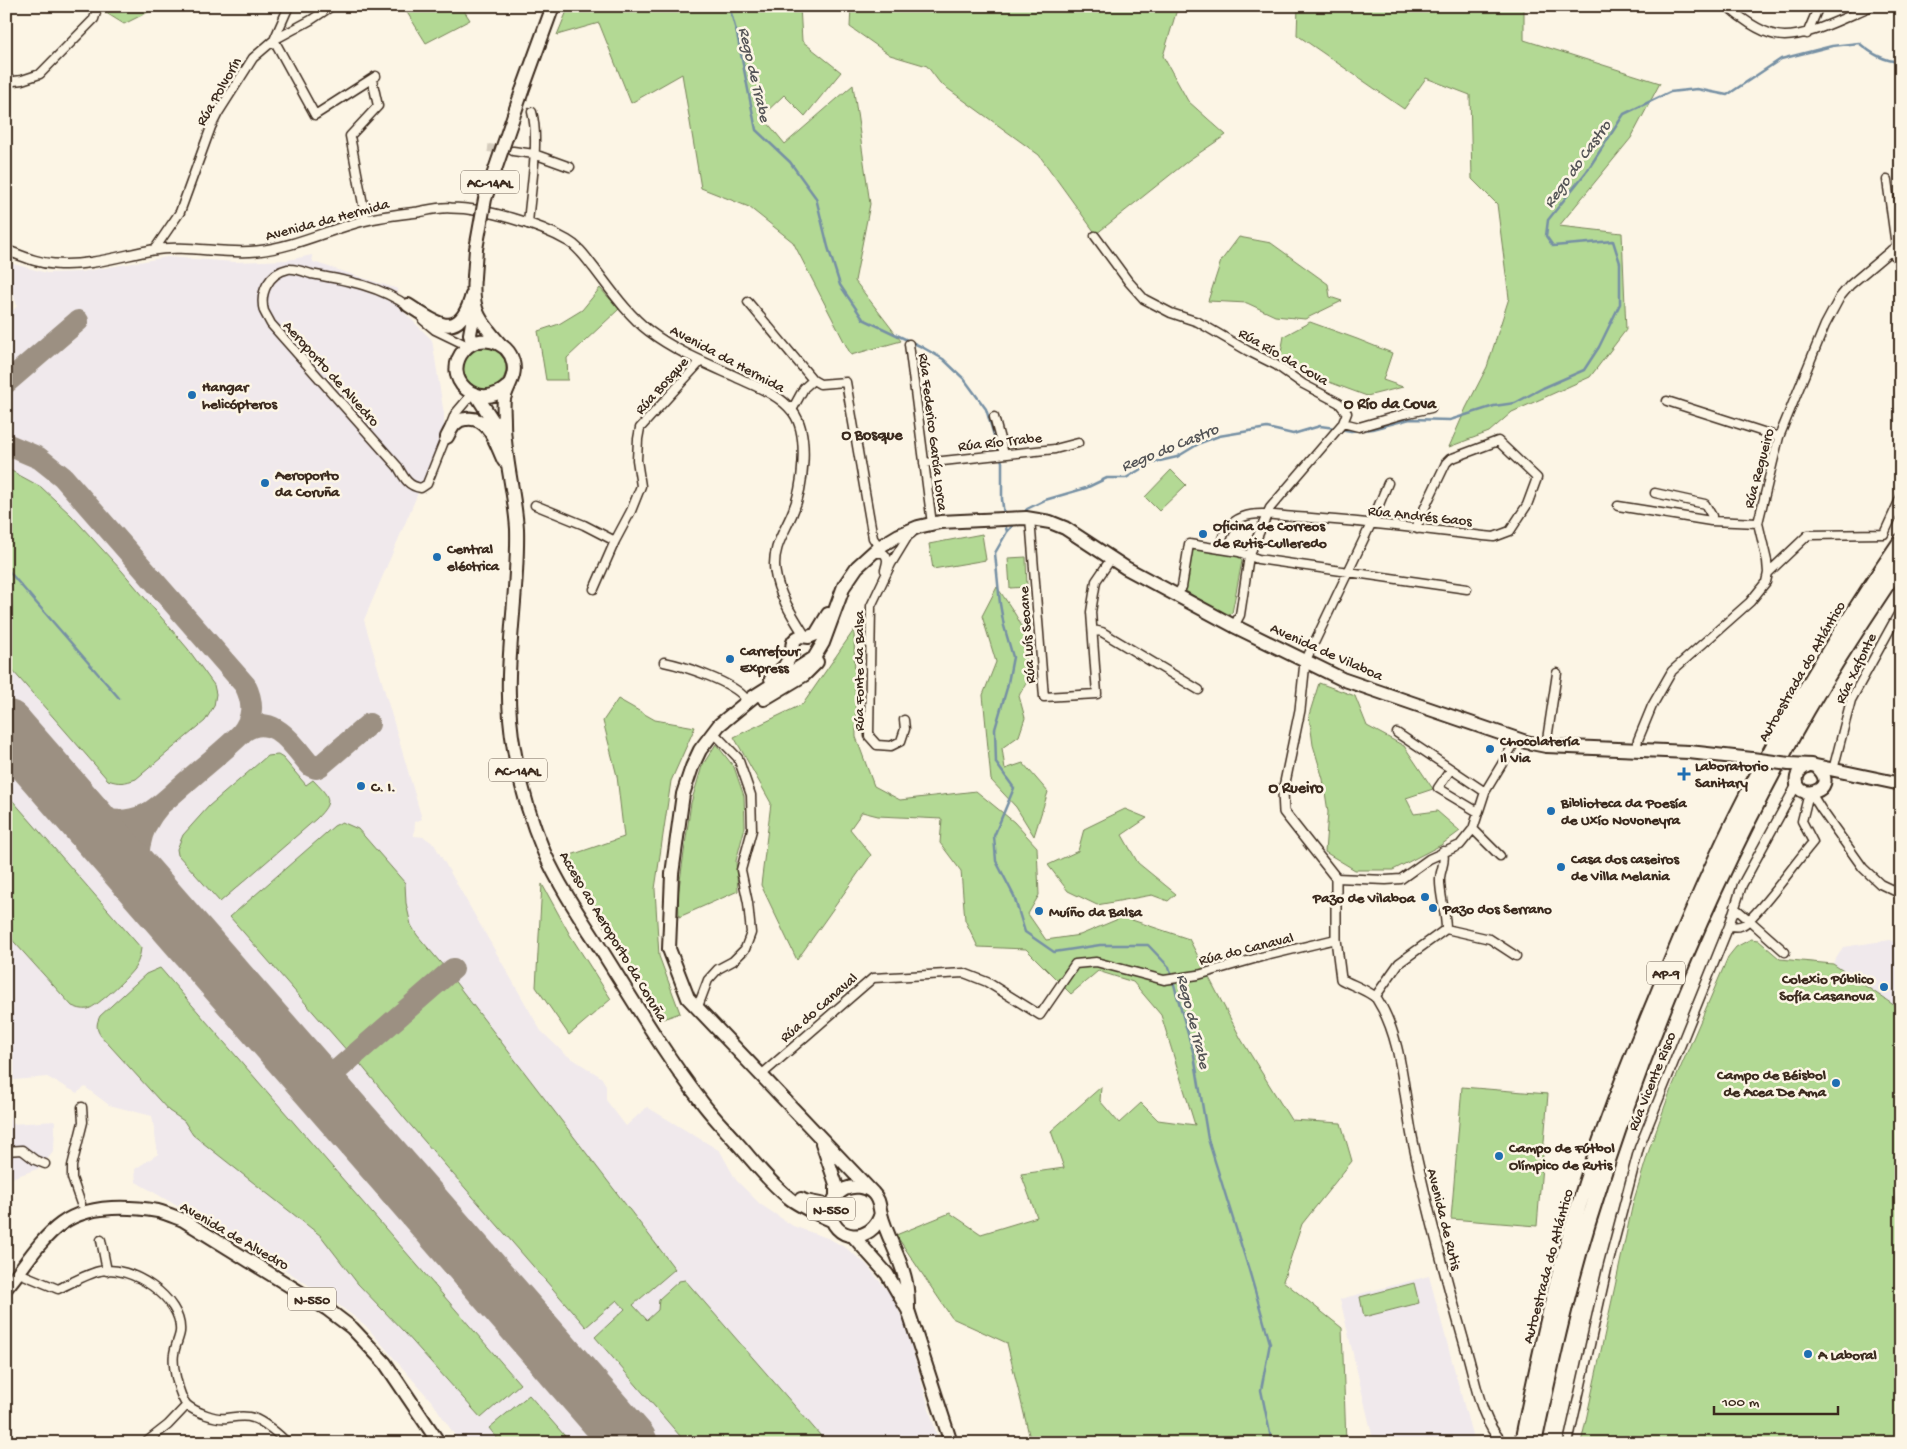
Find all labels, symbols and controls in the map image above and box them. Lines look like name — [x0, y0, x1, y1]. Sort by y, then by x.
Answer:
water label: Rego de Trabe — [732, 26, 773, 125]
street label: Rúa Polvorín — [193, 54, 247, 130]
water label: Rego do Castro — [1541, 117, 1617, 212]
road number: AC-14AL — [461, 170, 519, 193]
street label: Avenida da Hermida — [264, 196, 392, 246]
street label: Aeroporto de Alvedro — [278, 318, 383, 431]
street label: Avenida da Hermida — [667, 322, 788, 398]
street label: Rúa Río da Cova — [1235, 325, 1332, 391]
street label: Rúa Federico García Lorca — [913, 352, 951, 513]
street label: Rúa Bosque — [632, 354, 693, 419]
place label: Hangar helicópteros — [202, 379, 279, 414]
marker: Hangar helicópteros — [186, 389, 198, 401]
district label: O Río da Cova — [1344, 396, 1437, 415]
water label: Rego do Castro — [1119, 421, 1222, 477]
street label: Rúa Regueiro — [1741, 426, 1779, 510]
district label: O Bosque — [841, 427, 903, 446]
street label: Rúa Río Trabe — [957, 430, 1043, 456]
place label: Aeroporto da Coruña — [274, 467, 340, 502]
marker: Aeroporto da Coruña — [259, 477, 271, 489]
street label: Rúa Andrés Gaos — [1367, 503, 1473, 531]
place label: Oficina de Correos de Rutis-Culleredo — [1213, 518, 1327, 553]
marker: Oficina de Correos de Rutis-Culleredo — [1197, 528, 1209, 540]
place label: Central eléctrica — [446, 541, 500, 576]
marker: Central eléctrica — [431, 551, 443, 563]
street label: Rúa Luís Seoane — [1016, 585, 1040, 684]
street label: Autoestrada do Atlántico — [1755, 598, 1851, 746]
street label: Rúa Fonte da Balsa — [851, 610, 869, 731]
street label: Avenida de Vilaboa — [1267, 620, 1386, 686]
street label: Rúa Xafonte — [1832, 630, 1882, 707]
place label: Carrefour Express — [739, 643, 801, 678]
marker: Carrefour Express — [724, 653, 736, 665]
place label: Chocolatería Il Via — [1499, 733, 1580, 768]
marker: Chocolatería Il Via — [1484, 743, 1496, 755]
road number: AC-14AL — [489, 758, 547, 782]
place label: Laboratorio Sanitary — [1695, 758, 1769, 793]
marker: Laboratorio Sanitary — [1677, 767, 1691, 781]
place label: C. I. — [370, 779, 396, 797]
marker: C. I. — [355, 780, 367, 792]
district label: O Rueiro — [1268, 780, 1324, 799]
place label: Biblioteca da Poesía de Uxío Novoneyra — [1560, 795, 1687, 830]
marker: Biblioteca da Poesía de Uxío Novoneyra — [1545, 805, 1557, 817]
street label: Acceso ao Aeroporto da Coruña — [554, 849, 671, 1026]
place label: Casa dos caseiros de Villa Melania — [1570, 851, 1681, 886]
marker: Casa dos caseiros de Villa Melania — [1555, 861, 1567, 873]
place label: Pazo de Vilaboa — [1312, 890, 1416, 908]
marker: Pazo de Vilaboa — [1419, 891, 1431, 903]
place label: Pazo dos Serrano — [1442, 901, 1552, 919]
marker: Pazo dos Serrano — [1427, 902, 1439, 914]
place label: Muíño da Balsa — [1049, 904, 1143, 922]
marker: Muíño da Balsa — [1033, 905, 1045, 917]
street label: Rúa do Canaval — [1197, 929, 1296, 970]
road number: AP-9 — [1647, 961, 1685, 984]
street label: Rúa do Canaval — [777, 970, 862, 1047]
place label: Colexio Público Sofía Casanova — [1779, 971, 1875, 1006]
water label: Rego de Trabe — [1171, 973, 1213, 1072]
marker: Colexio Público Sofía Casanova — [1878, 981, 1890, 993]
street label: Rúa Vicente Risco — [1625, 1029, 1681, 1134]
place label: Campo de Béisbol de Acea De Ama — [1716, 1067, 1827, 1102]
marker: Campo de Béisbol de Acea De Ama — [1830, 1077, 1842, 1089]
place label: Campo de Fútbol Olímpico de Rutis — [1508, 1140, 1615, 1175]
marker: Campo de Fútbol Olímpico de Rutis — [1493, 1150, 1505, 1162]
street label: Avenida de Rutis — [1422, 1167, 1465, 1273]
street label: Autoestrada do Atlántico — [1520, 1187, 1578, 1346]
street label: Avenida de Alvedro — [176, 1198, 292, 1275]
road number: N-550 — [807, 1198, 855, 1220]
road number: N-550 — [288, 1288, 336, 1310]
place label: A Laboral — [1817, 1347, 1878, 1365]
marker: A Laboral — [1802, 1348, 1814, 1360]
scale bar — [1714, 1384, 1838, 1416]
text: 100 m — [1721, 1394, 1760, 1412]

